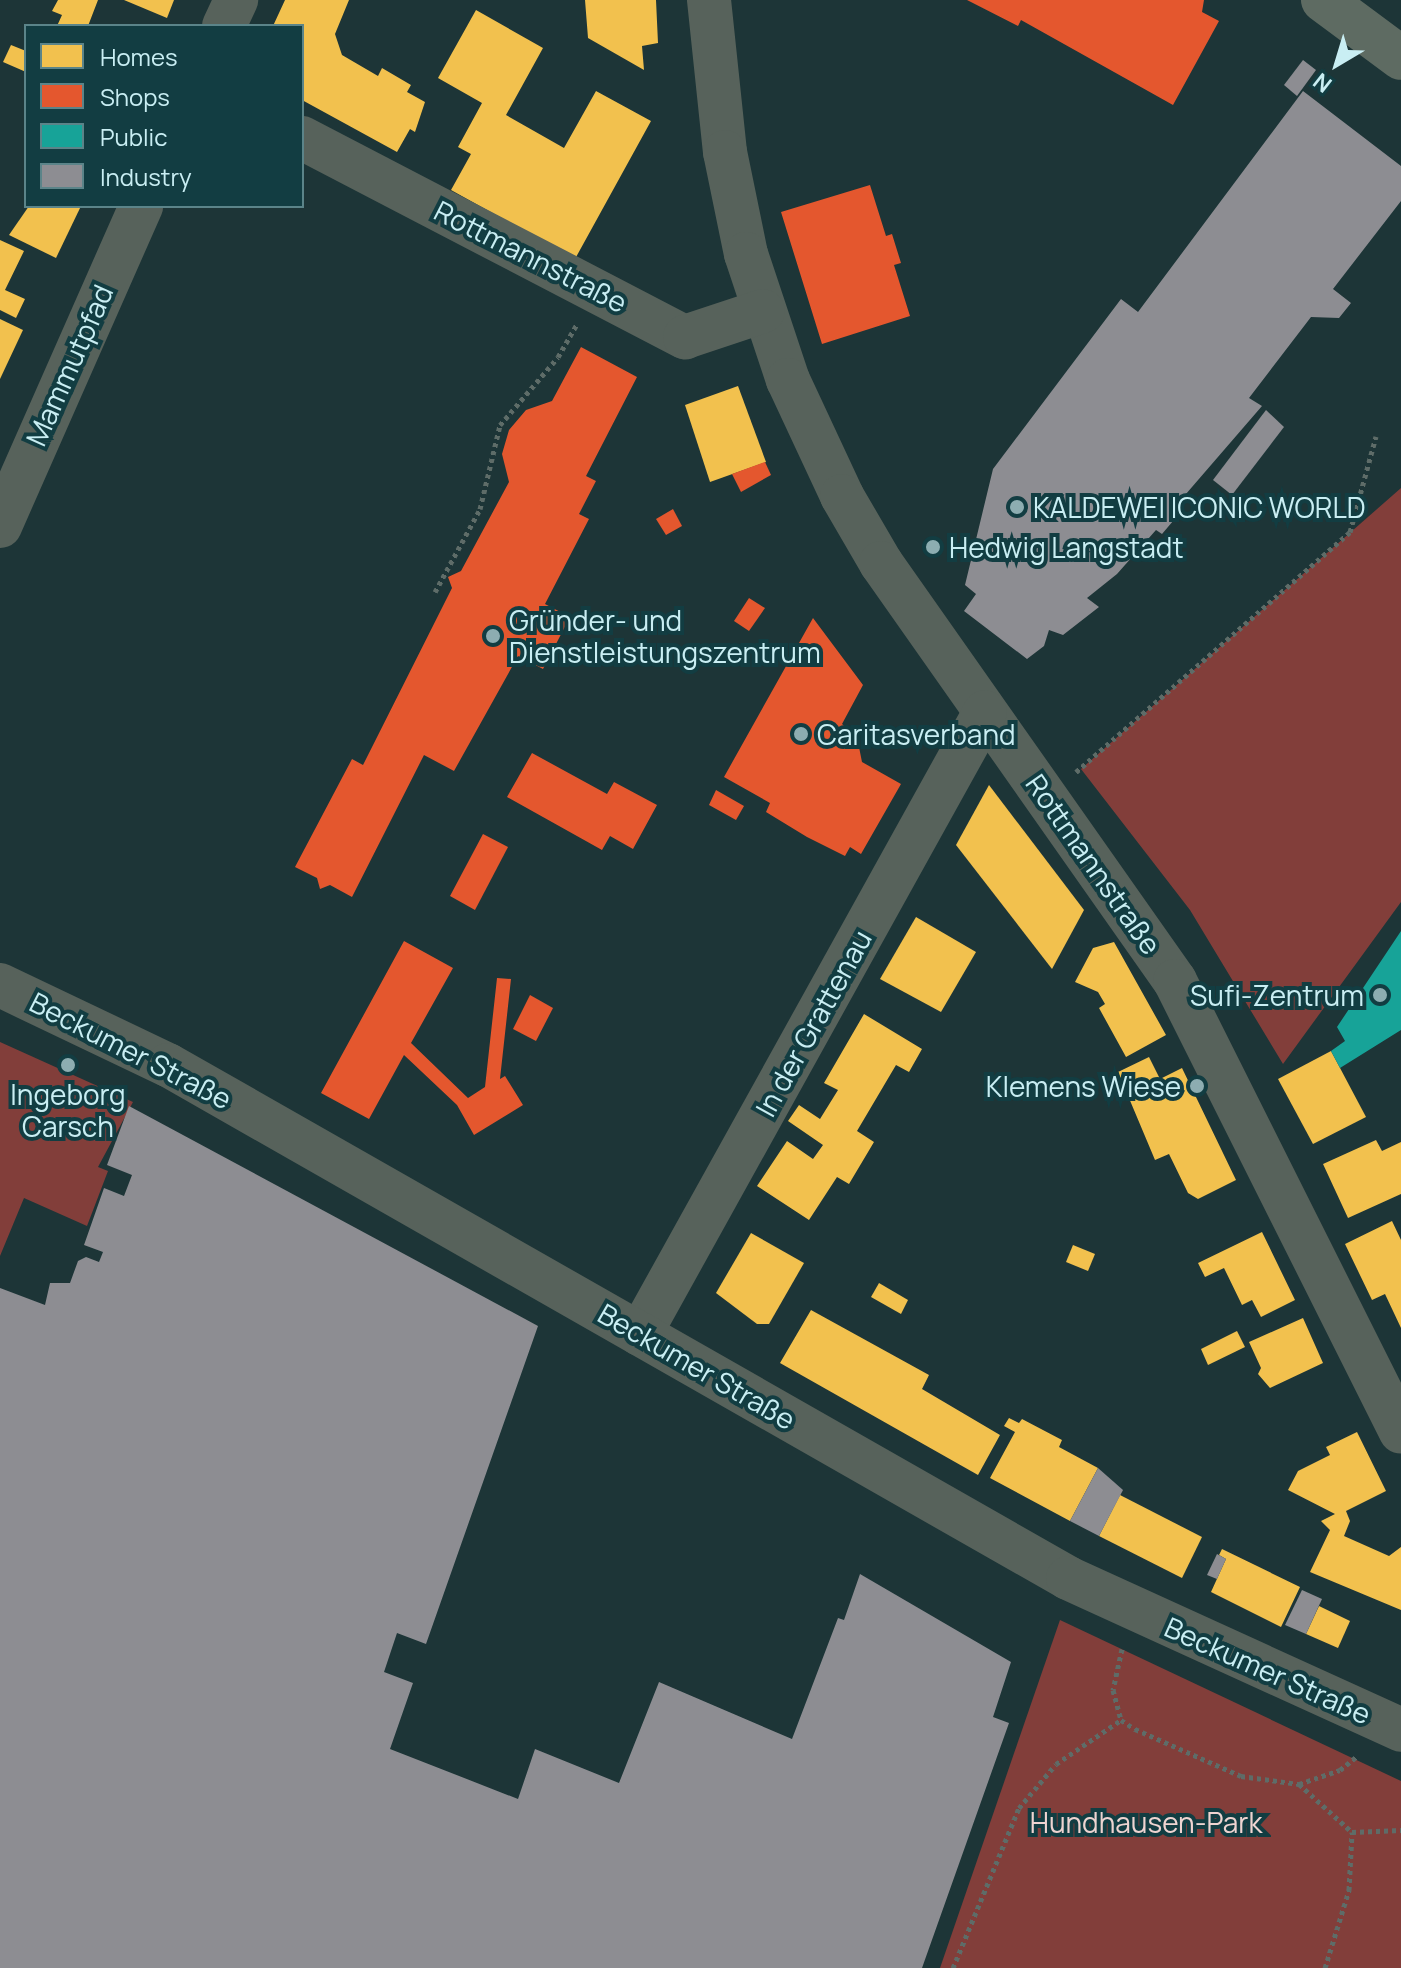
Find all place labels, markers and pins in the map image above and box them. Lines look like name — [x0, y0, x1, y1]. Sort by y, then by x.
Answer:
place label: KALDEWEI ICONIC WORLD — [1033, 490, 1366, 524]
marker: KALDEWEI ICONIC WORLD — [1008, 498, 1026, 516]
place label: Hedwig Langstadt — [949, 530, 1184, 564]
marker: Hedwig Langstadt — [924, 538, 942, 556]
place label: Gründer- und Dienstleistungszentrum — [509, 603, 821, 669]
marker: Gründer- und Dienstleistungszentrum — [484, 627, 502, 645]
place label: Caritasverband — [817, 717, 1016, 751]
marker: Caritasverband — [792, 725, 810, 743]
place label: Sufi-Zentrum — [1190, 978, 1364, 1012]
marker: Sufi-Zentrum — [1371, 986, 1389, 1004]
marker: Ingeborg Carsch — [59, 1056, 77, 1074]
place label: Klemens Wiese — [986, 1069, 1181, 1103]
place label: Ingeborg Carsch — [10, 1077, 126, 1143]
marker: Klemens Wiese — [1188, 1077, 1206, 1095]

